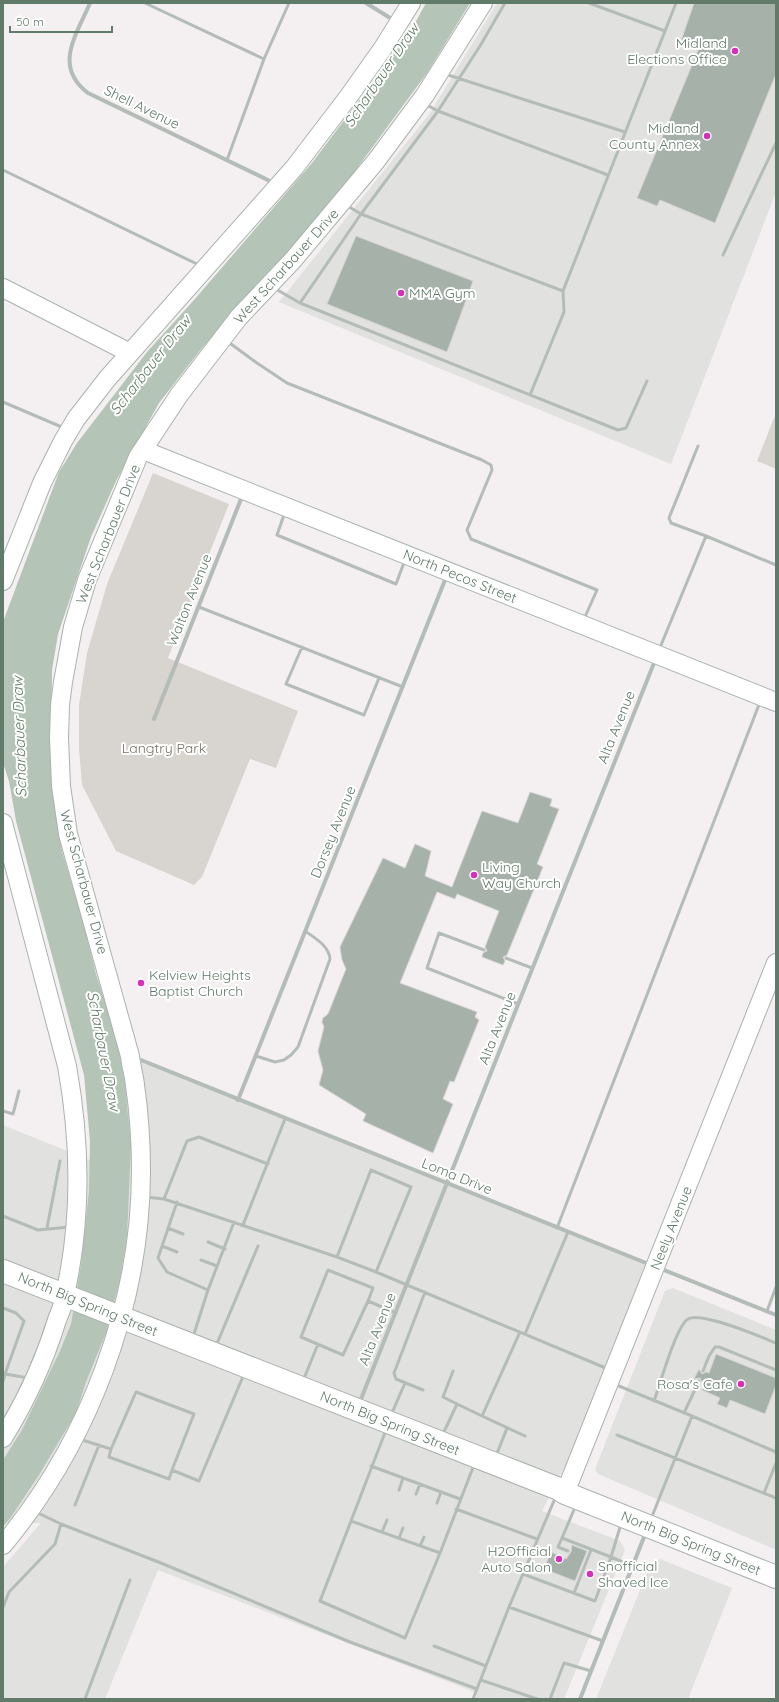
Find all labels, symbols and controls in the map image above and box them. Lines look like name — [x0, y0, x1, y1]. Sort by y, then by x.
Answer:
scale bar — [10, 8, 112, 34]
text: 50 m — [16, 14, 44, 29]
water label: Scharbauer Draw — [339, 18, 424, 131]
place label: Midland Elections Office — [627, 34, 727, 68]
marker: Midland Elections Office — [730, 46, 740, 56]
street label: Shell Avenue — [101, 81, 183, 133]
place label: Midland County Annex — [609, 119, 699, 153]
marker: Midland County Annex — [702, 131, 712, 141]
street label: West Scharbauer Drive — [229, 205, 343, 327]
place label: MMA Gym — [409, 284, 476, 302]
marker: MMA Gym — [396, 288, 406, 298]
water label: Scharbauer Draw — [105, 310, 196, 419]
street label: West Scharbauer Drive — [72, 462, 144, 606]
street label: North Pecos Street — [401, 545, 520, 607]
street label: Walton Avenue — [162, 551, 216, 649]
water label: Scharbauer Draw — [7, 674, 31, 798]
street label: Alta Avenue — [593, 688, 639, 766]
park label: Langtry Park — [122, 739, 206, 757]
street label: Dorsey Avenue — [306, 783, 360, 881]
street label: West Scharbauer Drive — [56, 808, 112, 956]
place label: Living Way Church — [482, 858, 561, 892]
marker: Living Way Church — [469, 870, 479, 880]
place label: Kelview Heights Baptist Church — [149, 966, 251, 1000]
marker: Kelview Heights Baptist Church — [136, 978, 146, 988]
street label: Alta Avenue — [474, 989, 520, 1067]
water label: Scharbauer Draw — [83, 990, 125, 1114]
street label: Loma Drive — [419, 1154, 495, 1198]
street label: Neely Avenue — [646, 1183, 696, 1272]
street label: North Big Spring Street — [16, 1268, 161, 1340]
street label: Alta Avenue — [354, 1290, 400, 1368]
place label: Rosa's Cafe — [657, 1375, 733, 1393]
marker: Rosa's Cafe — [736, 1379, 746, 1389]
street label: North Big Spring Street — [318, 1387, 463, 1459]
street label: North Big Spring Street — [619, 1507, 764, 1579]
place label: H2Official Auto Salon — [481, 1542, 551, 1576]
marker: H2Official Auto Salon — [554, 1554, 564, 1564]
place label: Snofficial Shaved Ice — [598, 1557, 668, 1591]
marker: Snofficial Shaved Ice — [585, 1569, 595, 1579]

